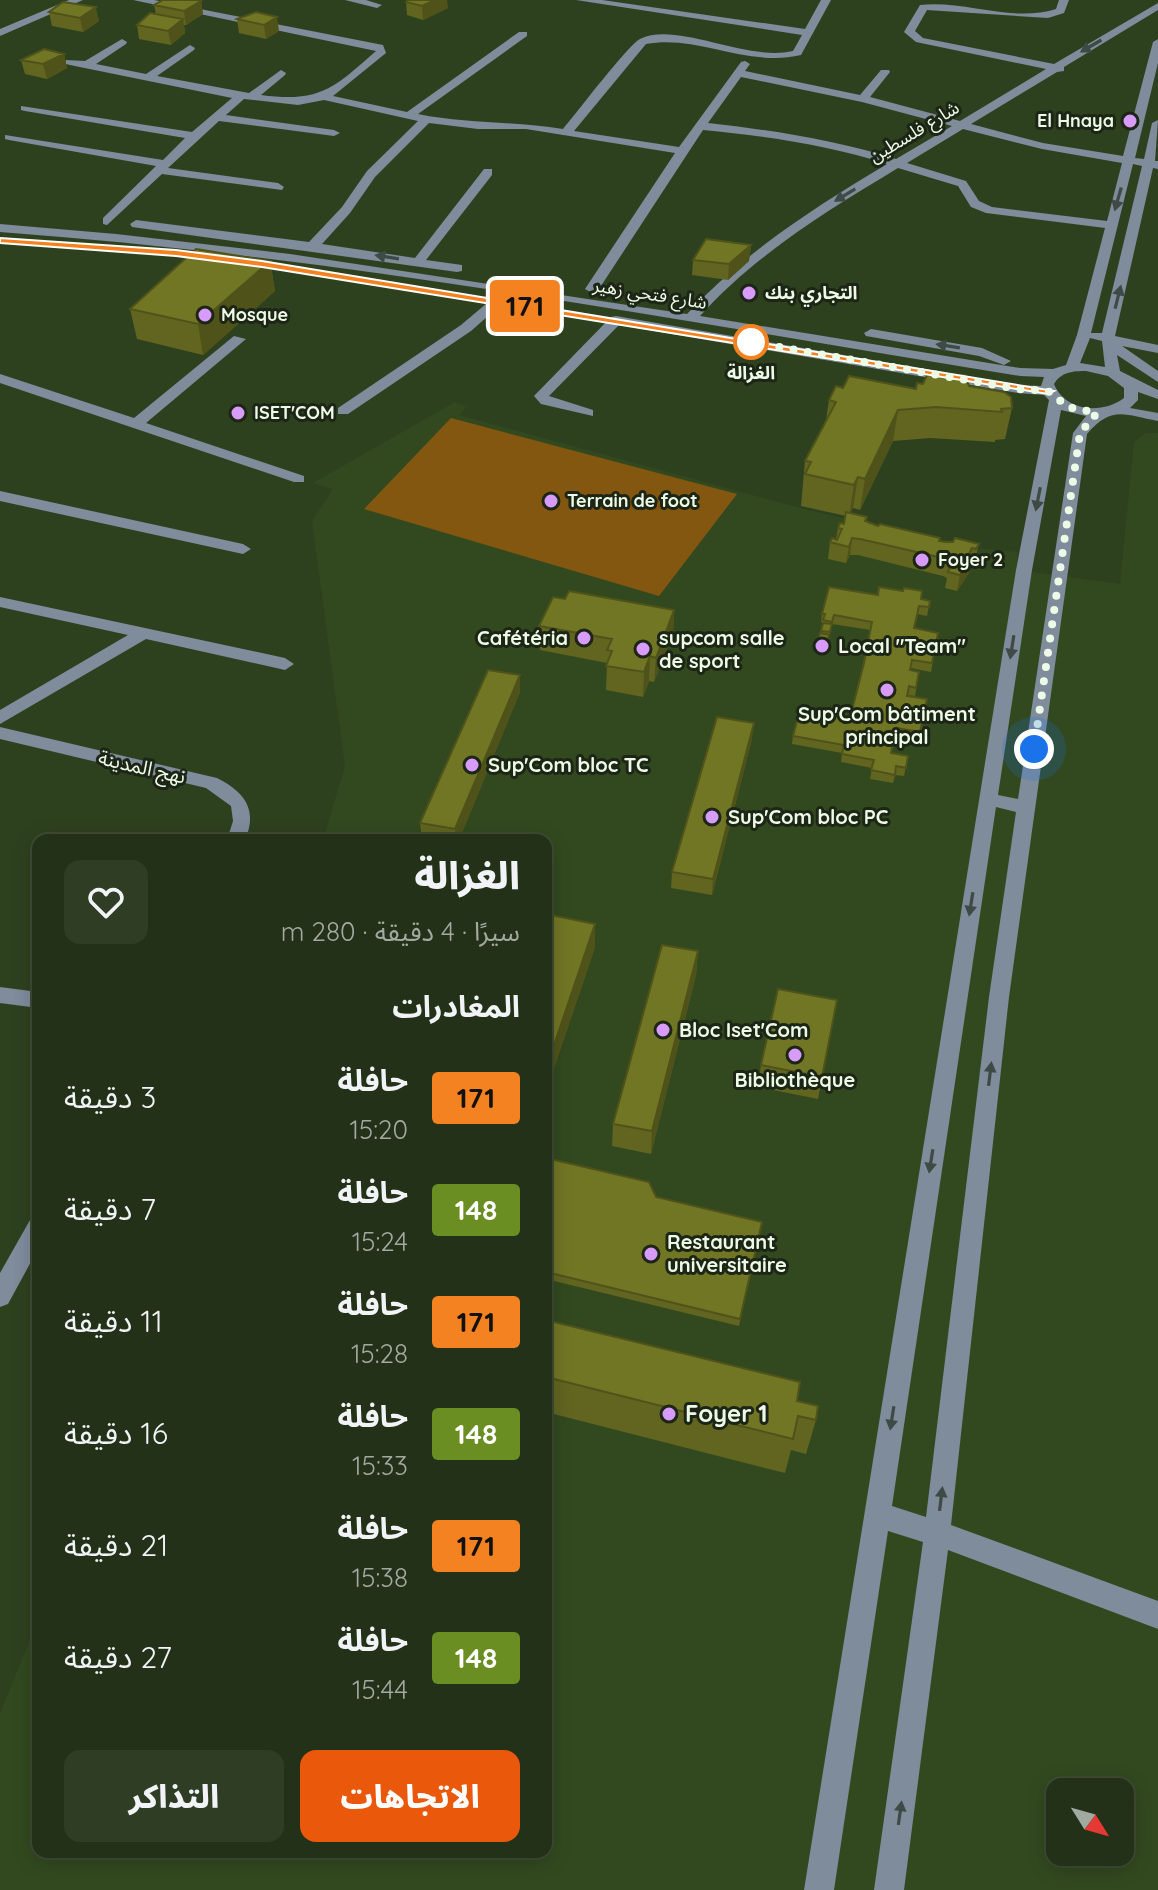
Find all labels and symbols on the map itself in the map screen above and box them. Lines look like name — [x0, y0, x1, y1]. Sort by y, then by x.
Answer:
one-way arrow — [1080, 39, 1102, 53]
street label: شارع فلسطين — [864, 96, 965, 170]
place label: El Hnaya — [1037, 109, 1114, 132]
marker: El Hnaya — [1121, 112, 1139, 130]
one-way arrow — [833, 187, 856, 202]
one-way arrow — [1111, 187, 1124, 211]
one-way arrow — [375, 250, 400, 263]
street label: شارع فتحي زهير — [590, 273, 708, 317]
line badge: 171 — [479, 280, 571, 332]
place label: التجاري بنك — [765, 281, 857, 307]
marker: التجاري بنك — [740, 284, 758, 302]
one-way arrow — [1112, 284, 1125, 309]
place label: Mosque — [221, 303, 288, 326]
marker: Mosque — [196, 306, 214, 324]
marker: الغزالة — [734, 325, 768, 359]
one-way arrow — [936, 339, 961, 351]
place label: الغزالة — [727, 361, 775, 384]
place label: ISET'COM — [254, 401, 335, 424]
marker: ISET'COM — [229, 404, 247, 422]
one-way arrow — [1031, 487, 1044, 512]
place label: Terrain de foot — [567, 489, 698, 512]
marker: Terrain de foot — [542, 492, 560, 510]
place label: Foyer 2 — [938, 548, 1003, 571]
marker: Foyer 2 — [913, 551, 931, 569]
place label: Cafétéria — [477, 625, 568, 650]
place label: supcom salle de sport — [659, 625, 785, 673]
marker: Cafétéria — [575, 629, 593, 647]
place label: Local "Team" — [838, 633, 966, 658]
one-way arrow — [1005, 635, 1017, 660]
marker: Local "Team" — [813, 637, 831, 655]
marker: supcom salle de sport — [634, 640, 652, 658]
marker: Sup'Com bâtiment principal — [878, 681, 896, 699]
place label: Sup'Com bâtiment principal — [798, 701, 976, 749]
your location — [1014, 729, 1054, 769]
street label: نهج المدينة — [95, 744, 188, 792]
place label: Sup'Com bloc TC — [488, 752, 649, 777]
marker: Sup'Com bloc TC — [463, 756, 481, 774]
place label: Sup'Com bloc PC — [728, 804, 889, 829]
marker: Sup'Com bloc PC — [703, 808, 721, 826]
one-way arrow — [964, 892, 977, 917]
place label: Bloc Iset'Com — [679, 1017, 809, 1042]
marker: Bloc Iset'Com — [654, 1021, 672, 1039]
marker: Bibliothèque — [786, 1046, 804, 1064]
one-way arrow — [984, 1061, 997, 1086]
place label: Bibliothèque — [735, 1067, 855, 1092]
one-way arrow — [924, 1149, 937, 1174]
place label: Restaurant universitaire — [667, 1229, 787, 1277]
marker: Restaurant universitaire — [642, 1245, 660, 1263]
place label: Foyer 1 — [685, 1398, 768, 1428]
marker: Foyer 1 — [660, 1405, 678, 1423]
one-way arrow — [885, 1406, 898, 1431]
one-way arrow — [934, 1486, 947, 1511]
north arrow — [1046, 1778, 1134, 1866]
one-way arrow — [894, 1800, 907, 1825]

